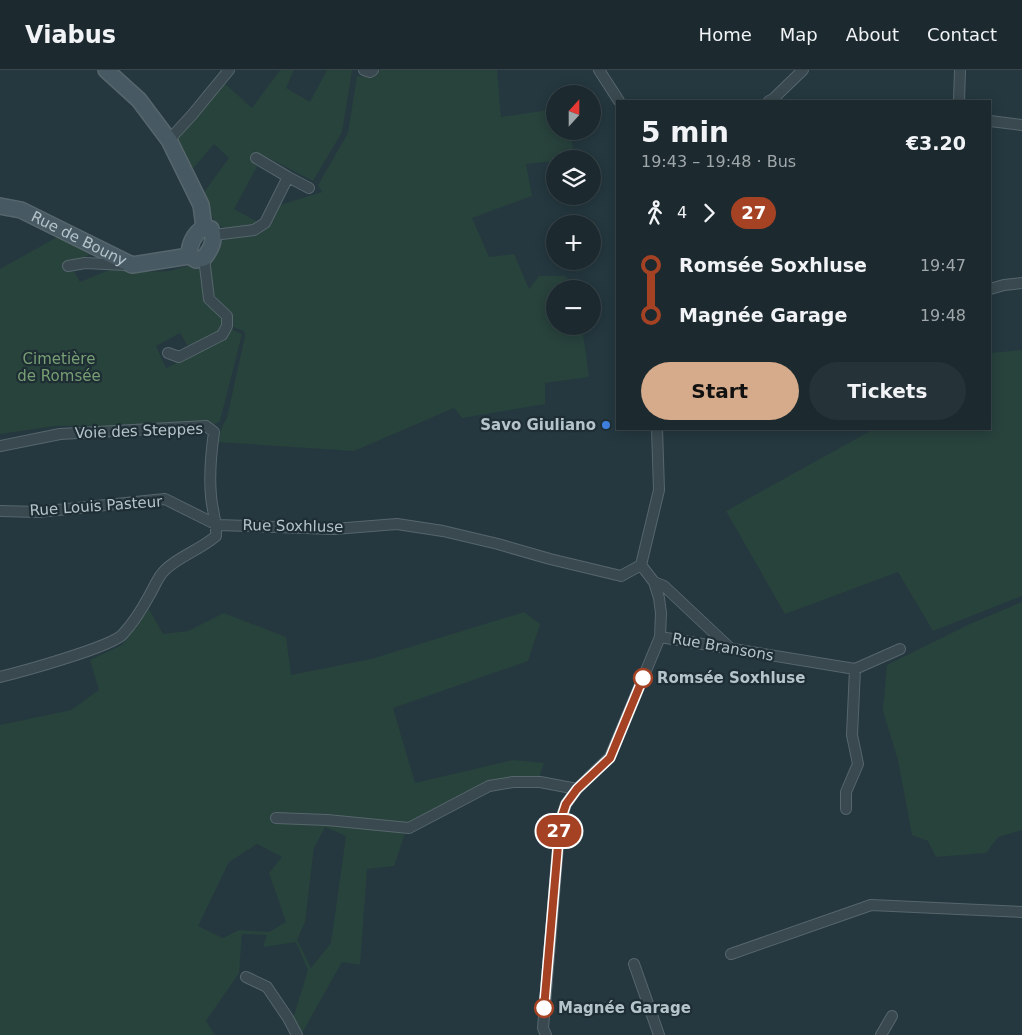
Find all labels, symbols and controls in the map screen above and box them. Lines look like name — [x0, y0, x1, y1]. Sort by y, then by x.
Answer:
text: Viabus — [25, 21, 116, 49]
text: Home — [699, 24, 752, 45]
text: Map — [780, 24, 818, 45]
text: About — [846, 24, 899, 45]
text: Contact — [927, 24, 997, 45]
north arrow — [546, 85, 601, 140]
map controls — [546, 85, 601, 335]
text: 5 min — [641, 116, 729, 149]
text: €3.20 — [906, 132, 966, 154]
button: layers — [546, 150, 601, 205]
text: 19:43 – 19:48 · Bus — [641, 152, 796, 171]
icon: walk — [641, 199, 669, 227]
icon: forward — [695, 199, 723, 227]
text: 27 — [741, 202, 766, 223]
text: 4 — [677, 203, 687, 222]
street label: Rue de Bouny — [28, 207, 130, 270]
button: + — [546, 215, 601, 270]
text: Romsée Soxhluse — [679, 254, 867, 276]
text: 19:47 — [920, 256, 966, 275]
button: − — [546, 280, 601, 335]
text: Magnée Garage — [679, 304, 847, 326]
text: 19:48 — [920, 306, 966, 325]
park label: Cimetière de Romsée — [17, 350, 101, 385]
button: Start — [641, 362, 799, 420]
button: Tickets — [809, 362, 966, 420]
place label: Savo Giuliano — [480, 416, 596, 434]
marker: Savo Giuliano — [600, 419, 612, 431]
street label: Voie des Steppes — [74, 420, 204, 442]
street label: Rue Louis Pasteur — [29, 492, 164, 520]
street label: Rue Soxhluse — [243, 516, 343, 536]
street label: Rue Bransons — [671, 629, 775, 665]
marker: Romsée Soxhluse — [633, 668, 653, 688]
place label: Romsée Soxhluse — [657, 669, 805, 687]
line badge: 27 — [536, 815, 582, 847]
text: 27 — [546, 820, 572, 841]
marker: Magnée Garage — [534, 998, 554, 1018]
place label: Magnée Garage — [558, 999, 691, 1017]

